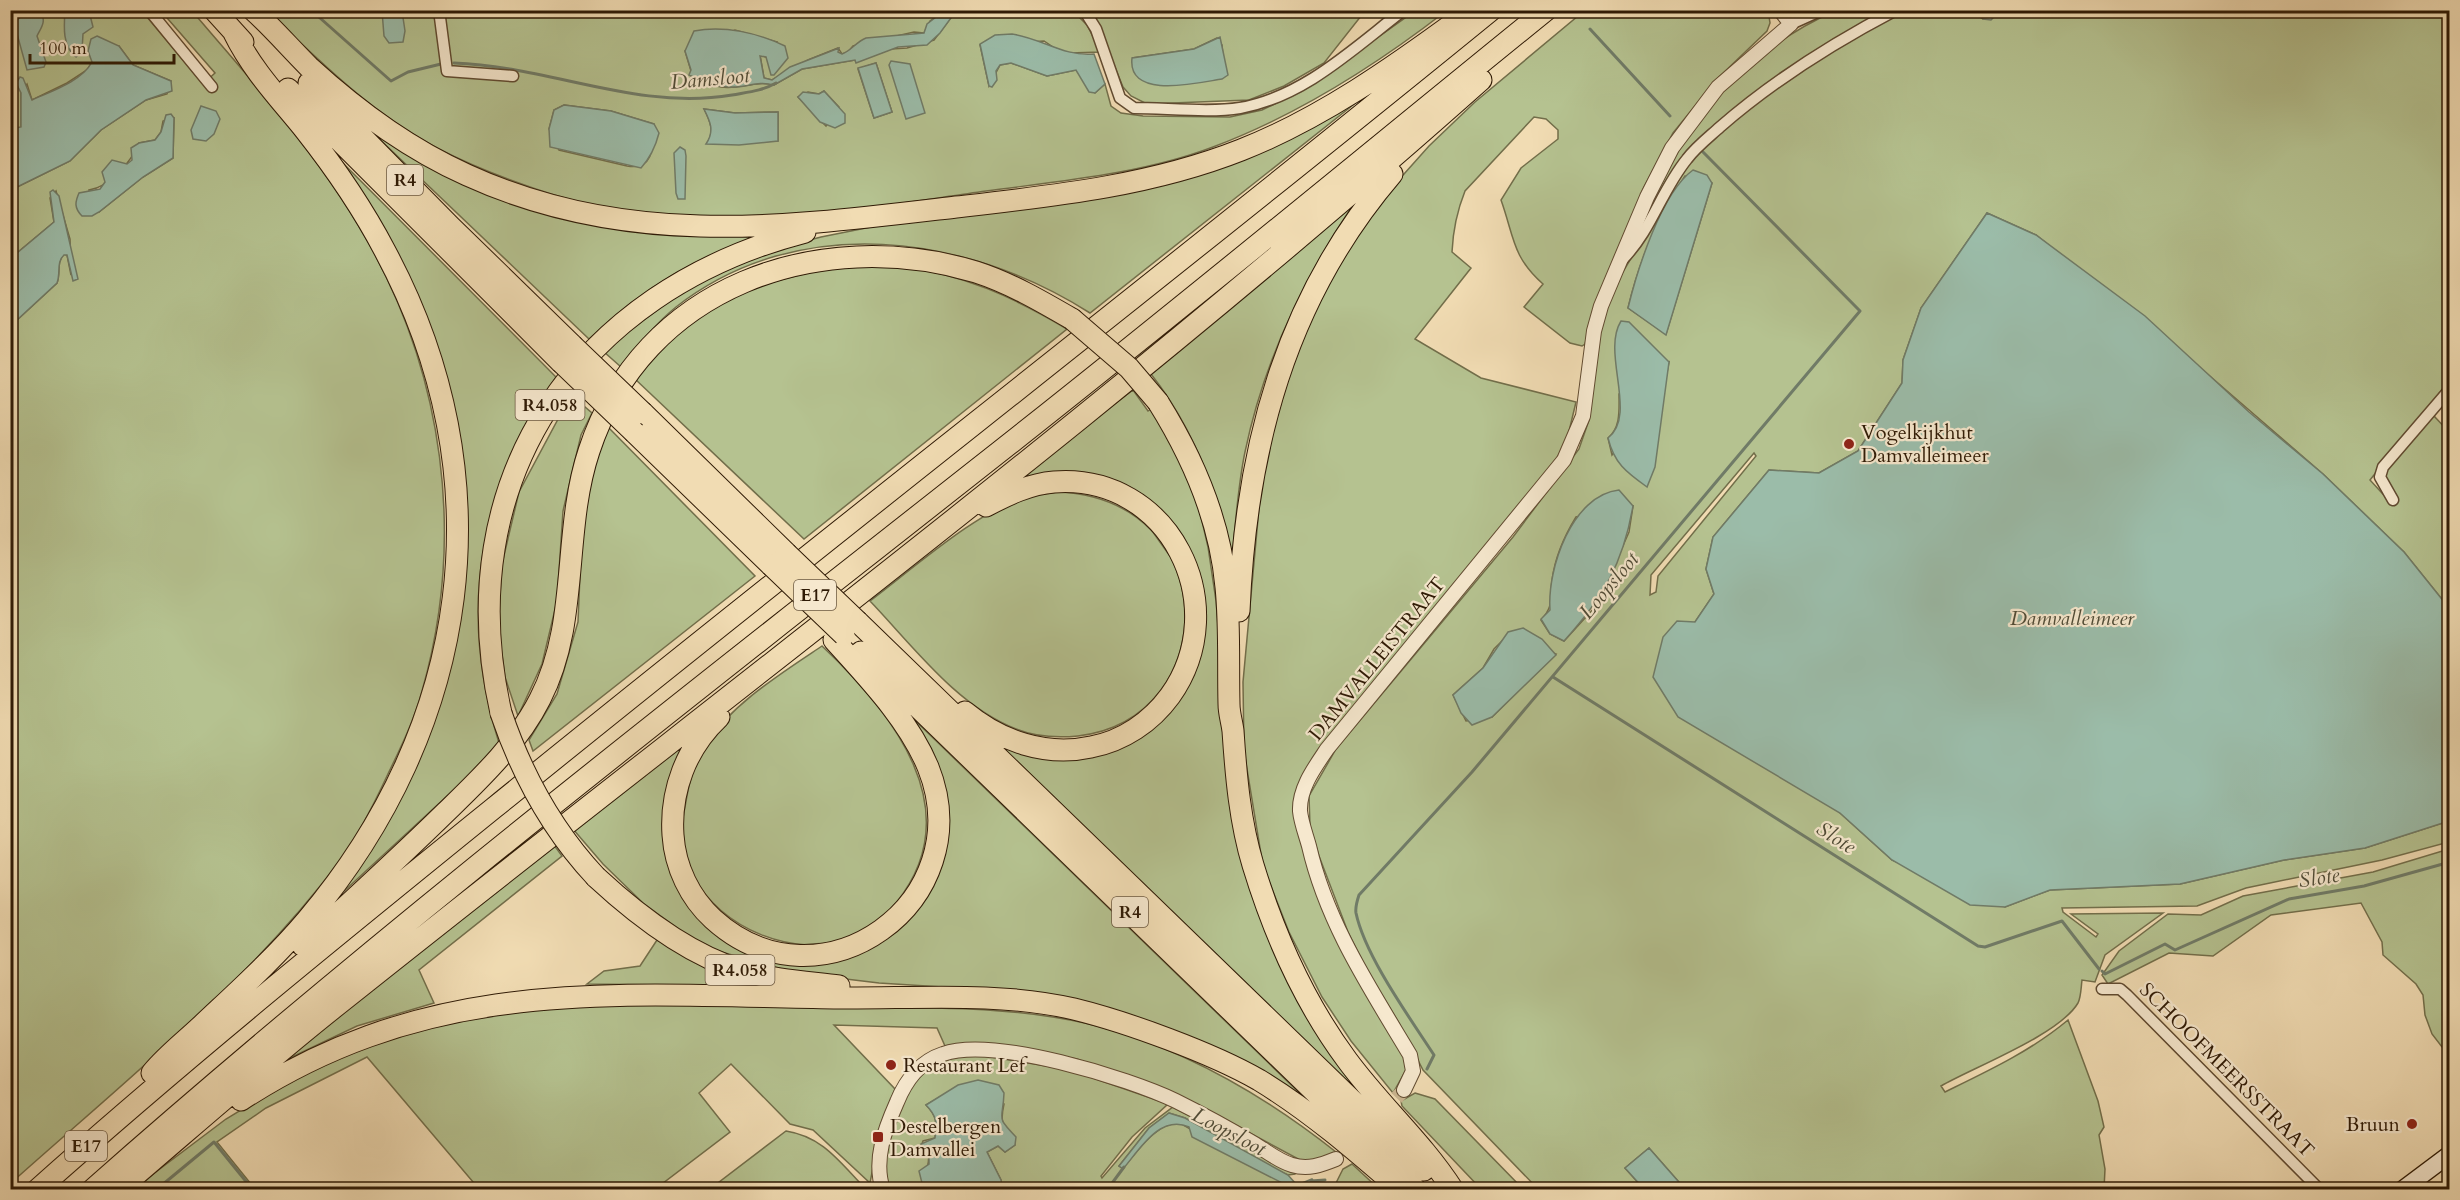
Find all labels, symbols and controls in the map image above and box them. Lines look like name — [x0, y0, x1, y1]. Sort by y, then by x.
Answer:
scale bar — [30, 27, 174, 65]
text: 100 m — [39, 36, 87, 61]
water label: Damsloot — [669, 61, 752, 97]
road number: R4 — [387, 165, 423, 195]
road number: R4.058 — [516, 390, 584, 420]
place label: Vogelkijkhut Damvalleimeer — [1861, 419, 1990, 469]
marker: Vogelkijkhut Damvalleimeer — [1842, 437, 1856, 451]
water label: Loopsloot — [1572, 545, 1646, 626]
street label: DAMVALLEISTRAAT — [1303, 571, 1452, 746]
road number: E17 — [794, 580, 836, 610]
water label: Damvalleimeer — [2010, 604, 2135, 633]
water label: Slote — [1811, 815, 1862, 862]
water label: Slote — [2296, 860, 2342, 896]
road number: R4 — [1112, 897, 1148, 927]
road number: R4.058 — [706, 955, 774, 985]
street label: SCHOOFMEERSSTRAAT — [2134, 977, 2321, 1164]
place label: Restaurant Lef — [903, 1052, 1028, 1079]
marker: Restaurant Lef — [884, 1058, 898, 1072]
water label: Loopsloot — [1187, 1101, 1272, 1164]
place label: Bruun — [2346, 1111, 2401, 1138]
place label: Destelbergen Damvallei — [890, 1113, 1002, 1163]
marker: Bruun — [2405, 1117, 2419, 1131]
marker: Destelbergen Damvallei — [871, 1130, 885, 1144]
road number: E17 — [65, 1131, 107, 1161]

